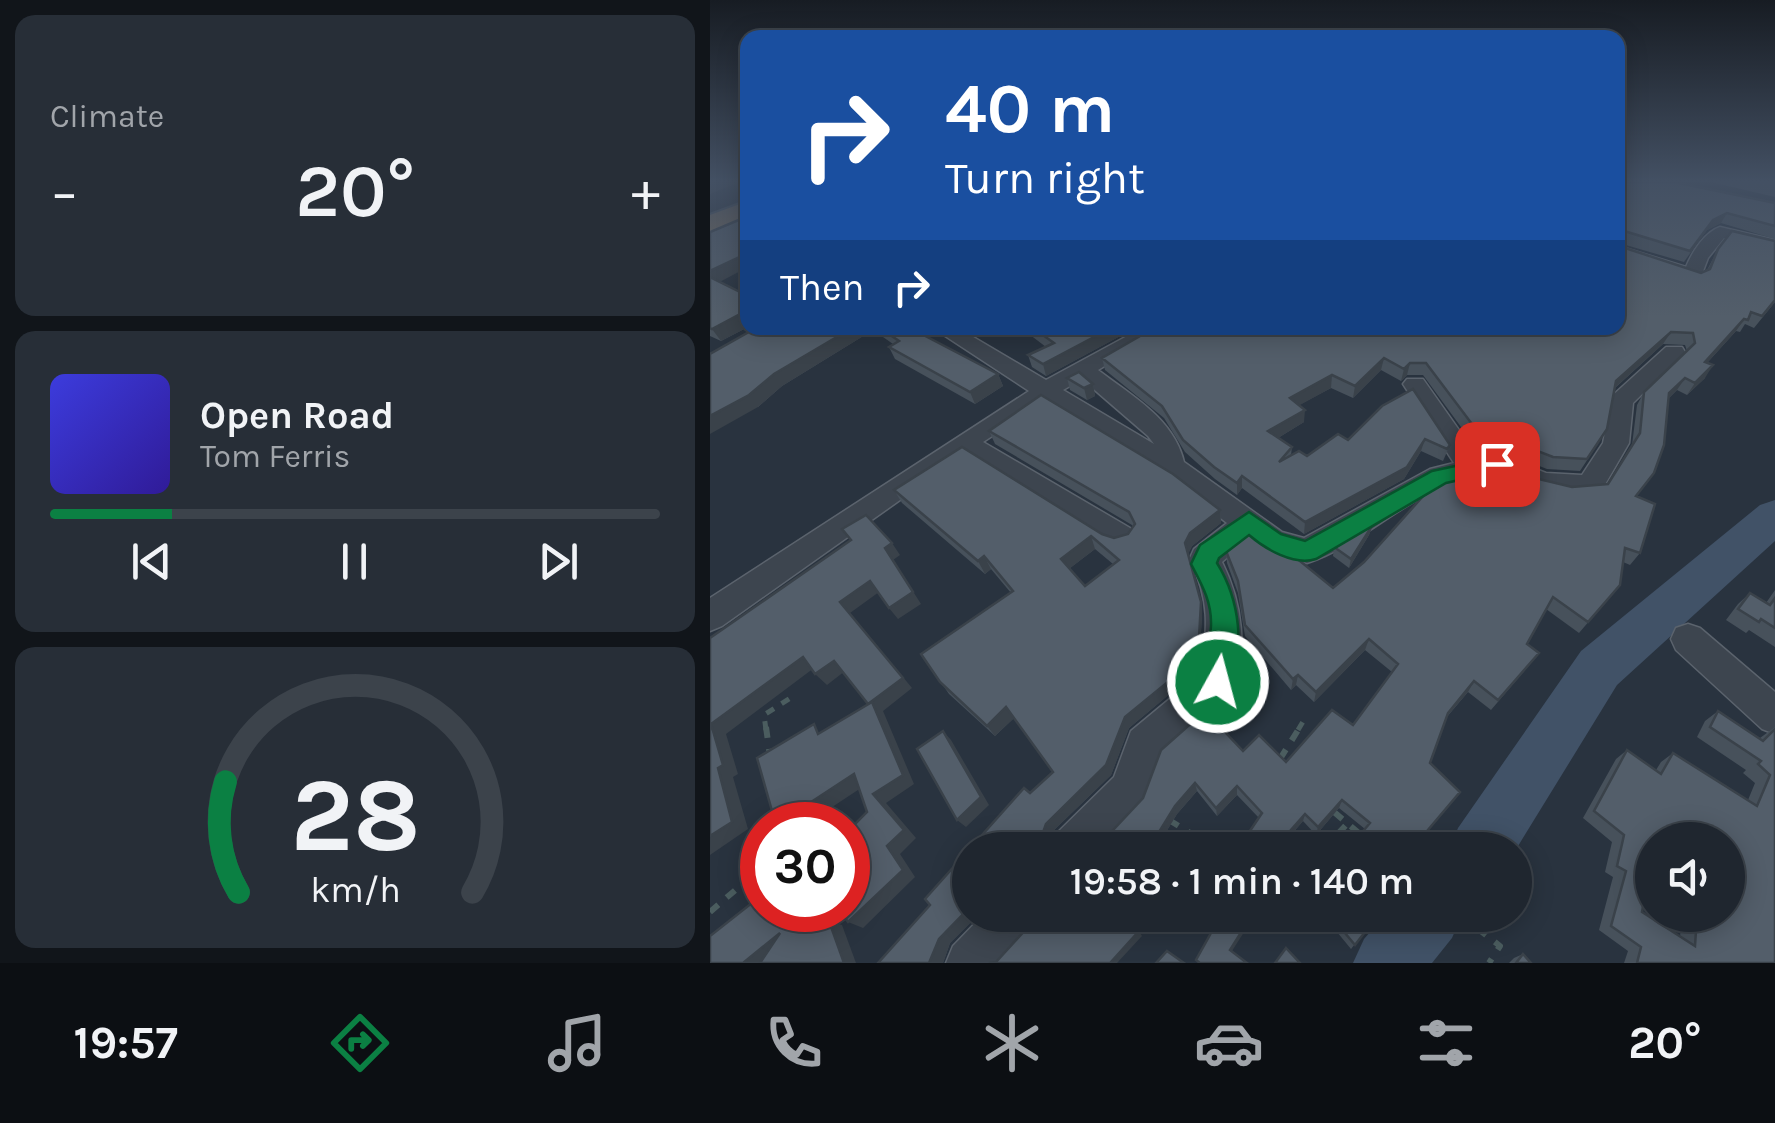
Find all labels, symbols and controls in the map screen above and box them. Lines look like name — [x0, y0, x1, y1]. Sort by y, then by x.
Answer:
text: 40 m — [945, 68, 1115, 150]
icon: right — [780, 70, 910, 200]
text: Climate — [50, 98, 164, 135]
text: 20° — [295, 147, 415, 235]
text: Turn right — [945, 152, 1145, 204]
text: − — [50, 160, 79, 224]
text: + — [631, 160, 660, 224]
icon: right — [884, 260, 939, 315]
text: Then — [780, 265, 864, 310]
text: Open Road — [200, 393, 394, 438]
pin — [1455, 422, 1540, 507]
icon: arrive — [1470, 437, 1525, 492]
text: Tom Ferris — [200, 438, 350, 475]
icon: previous — [124, 534, 179, 589]
icon: pause — [327, 534, 382, 589]
icon: next — [531, 534, 586, 589]
position arrow — [1166, 630, 1270, 734]
text: 28 — [290, 755, 420, 876]
speed limit sign: 30 — [740, 802, 870, 932]
map controls — [1635, 822, 1745, 932]
button: sound — [1635, 822, 1745, 932]
text: 19:58 · 1 min · 140 m — [1070, 859, 1414, 904]
text: km/h — [310, 869, 400, 911]
icon: directions — [325, 1008, 395, 1078]
icon: music — [542, 1008, 612, 1078]
icon: phone — [759, 1008, 829, 1078]
icon: climate — [977, 1008, 1047, 1078]
icon: car — [1194, 1008, 1264, 1078]
icon: filters — [1411, 1008, 1481, 1078]
text: 19:57 — [74, 1017, 178, 1069]
text: 20° — [1628, 1017, 1701, 1069]

